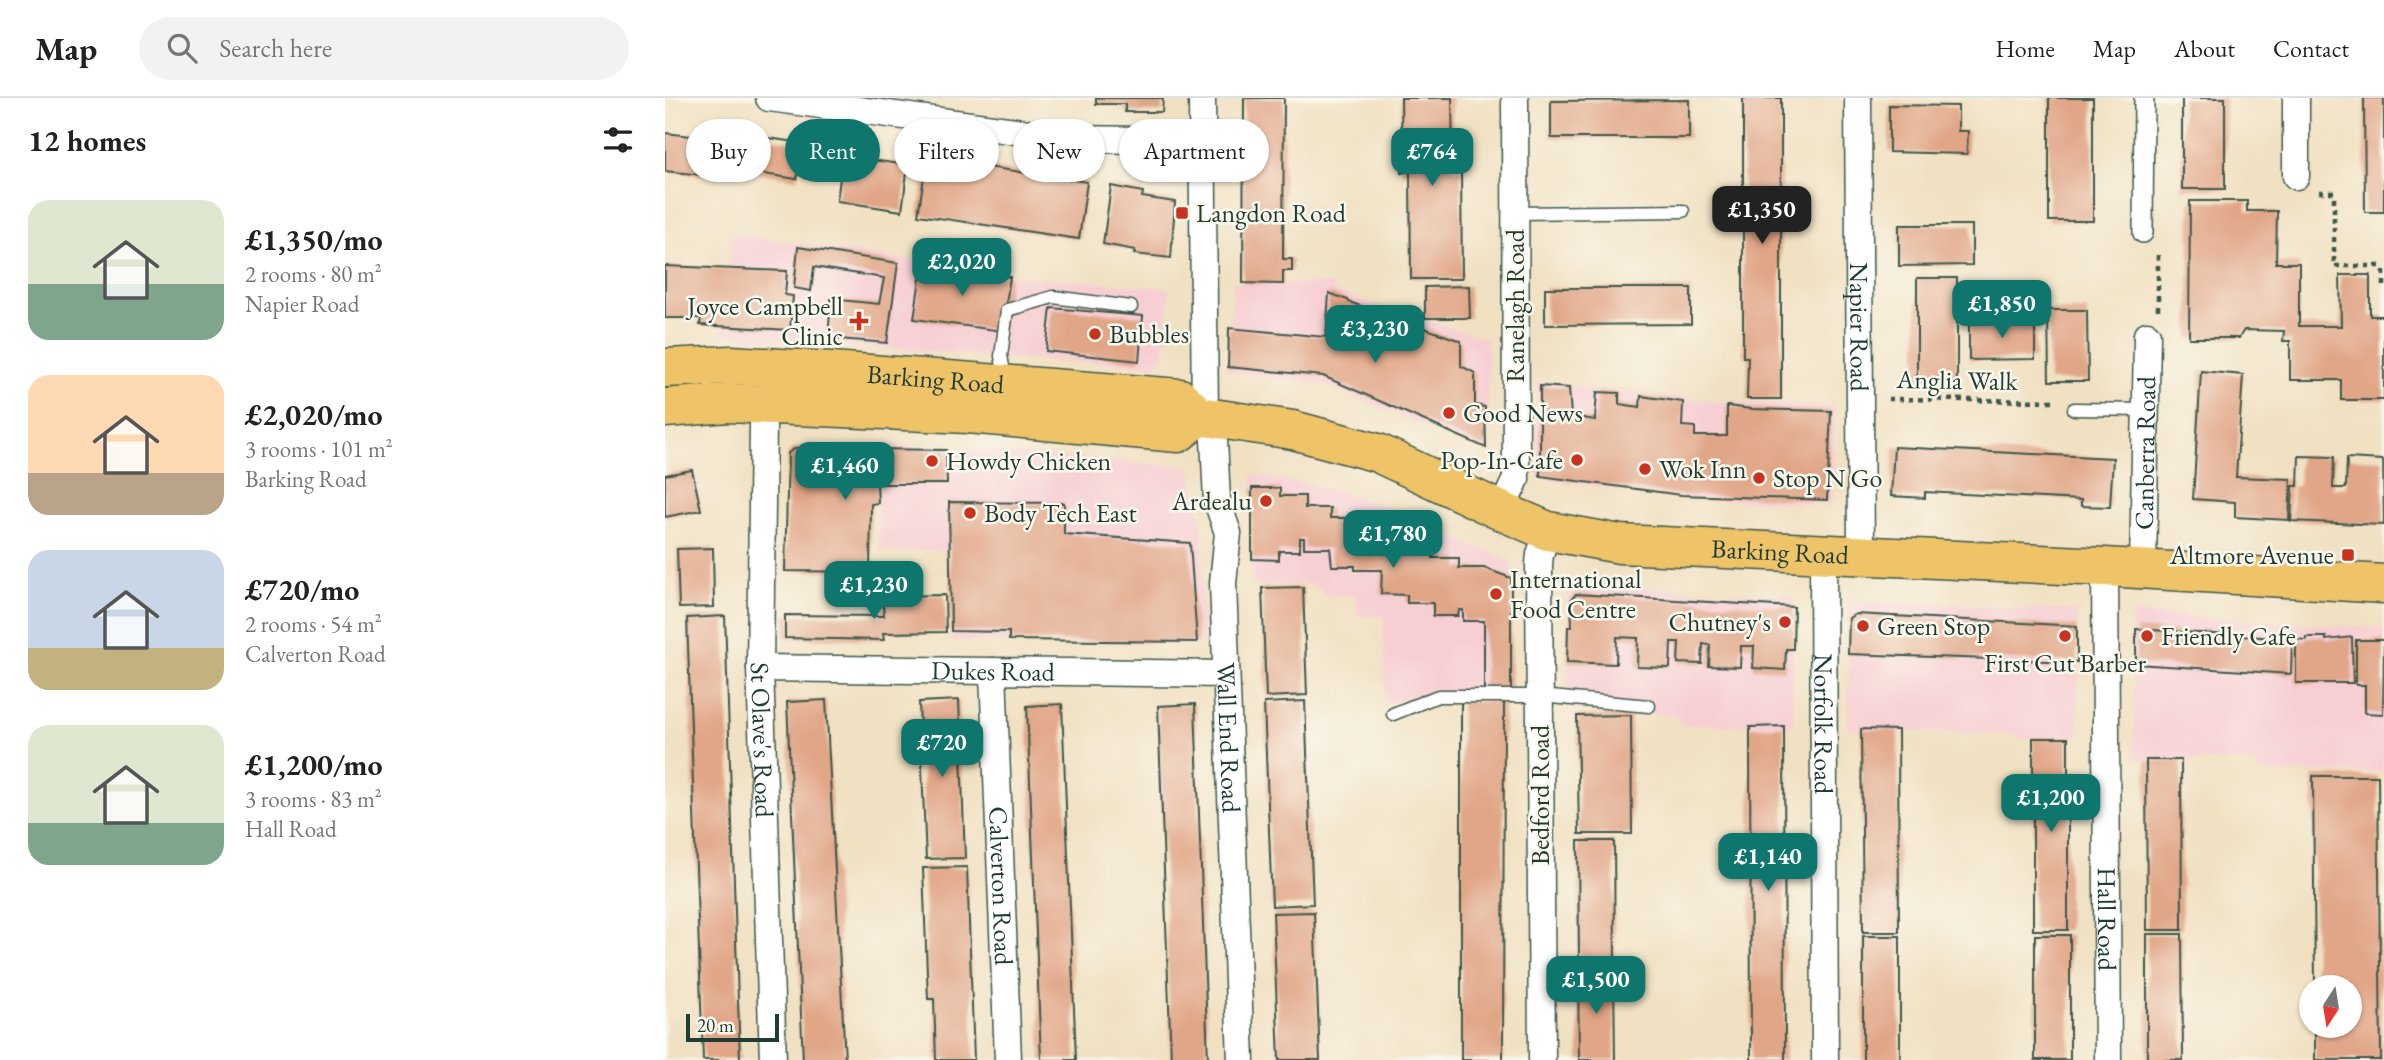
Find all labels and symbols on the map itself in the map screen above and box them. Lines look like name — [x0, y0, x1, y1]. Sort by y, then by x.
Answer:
pin: £764 — [1391, 129, 1473, 188]
pin: £1,350 — [1705, 186, 1819, 246]
place label: Langdon Road — [1196, 196, 1347, 230]
marker: Langdon Road — [1174, 205, 1190, 221]
street label: Ranelagh Road — [1498, 228, 1532, 383]
pin: £2,020 — [905, 238, 1019, 298]
street label: Napier Road — [1842, 262, 1877, 393]
pin: £1,850 — [1945, 280, 2059, 340]
place label: Joyce Campbell Clinic — [685, 289, 843, 353]
pin: £3,230 — [1318, 306, 1432, 365]
marker: Joyce Campbell Clinic — [849, 311, 869, 331]
place label: Bubbles — [1109, 317, 1189, 351]
marker: Bubbles — [1087, 326, 1103, 342]
street label: Barking Road — [866, 357, 1006, 401]
street label: Anglia Walk — [1895, 362, 2019, 398]
street label: Canberra Road — [2127, 375, 2163, 530]
place label: Good News — [1463, 396, 1583, 430]
marker: Good News — [1441, 405, 1457, 421]
pin: £1,460 — [788, 442, 902, 502]
place label: Pop-In-Cafe — [1440, 443, 1563, 477]
place label: Howdy Chicken — [946, 444, 1112, 478]
marker: Pop-In-Cafe — [1569, 452, 1585, 468]
place label: Wok Inn — [1659, 452, 1747, 486]
marker: Howdy Chicken — [924, 453, 940, 469]
marker: Wok Inn — [1637, 461, 1653, 477]
place label: Stop N Go — [1773, 461, 1882, 495]
marker: Stop N Go — [1751, 470, 1767, 486]
place label: Ardealu — [1171, 484, 1252, 518]
marker: Ardealu — [1258, 493, 1274, 509]
place label: Body Tech East — [984, 496, 1137, 530]
marker: Body Tech East — [962, 505, 978, 521]
pin: £1,780 — [1336, 510, 1450, 570]
street label: Barking Road — [1711, 531, 1850, 572]
place label: Altmore Avenue — [2169, 538, 2334, 572]
marker: Altmore Avenue — [2340, 547, 2356, 563]
pin: £1,230 — [817, 561, 931, 621]
place label: International Food Centre — [1510, 562, 1641, 626]
marker: International Food Centre — [1488, 586, 1504, 602]
place label: Chutney's — [1668, 605, 1771, 639]
place label: Green Stop — [1877, 609, 1990, 643]
marker: Chutney's — [1777, 614, 1793, 630]
marker: Green Stop — [1855, 618, 1871, 634]
place label: Friendly Cafe — [2161, 619, 2296, 653]
marker: First Cut Barber — [2057, 628, 2073, 644]
marker: Friendly Cafe — [2139, 628, 2155, 644]
place label: First Cut Barber — [1984, 646, 2146, 680]
street label: Dukes Road — [931, 653, 1056, 689]
street label: Norfolk Road — [1806, 654, 1841, 795]
street label: St Olave's Road — [743, 662, 782, 819]
street label: Wall End Road — [1209, 662, 1249, 814]
pin: £720 — [901, 720, 983, 779]
street label: Bedford Road — [1523, 724, 1557, 865]
pin: £1,200 — [1994, 774, 2108, 834]
street label: Calverton Road — [981, 806, 1021, 967]
pin: £1,140 — [1711, 834, 1825, 893]
street label: Hall Road — [2090, 867, 2124, 972]
pin: £1,500 — [1539, 956, 1653, 1016]
north arrow — [2299, 975, 2363, 1038]
scale bar — [686, 1011, 779, 1043]

